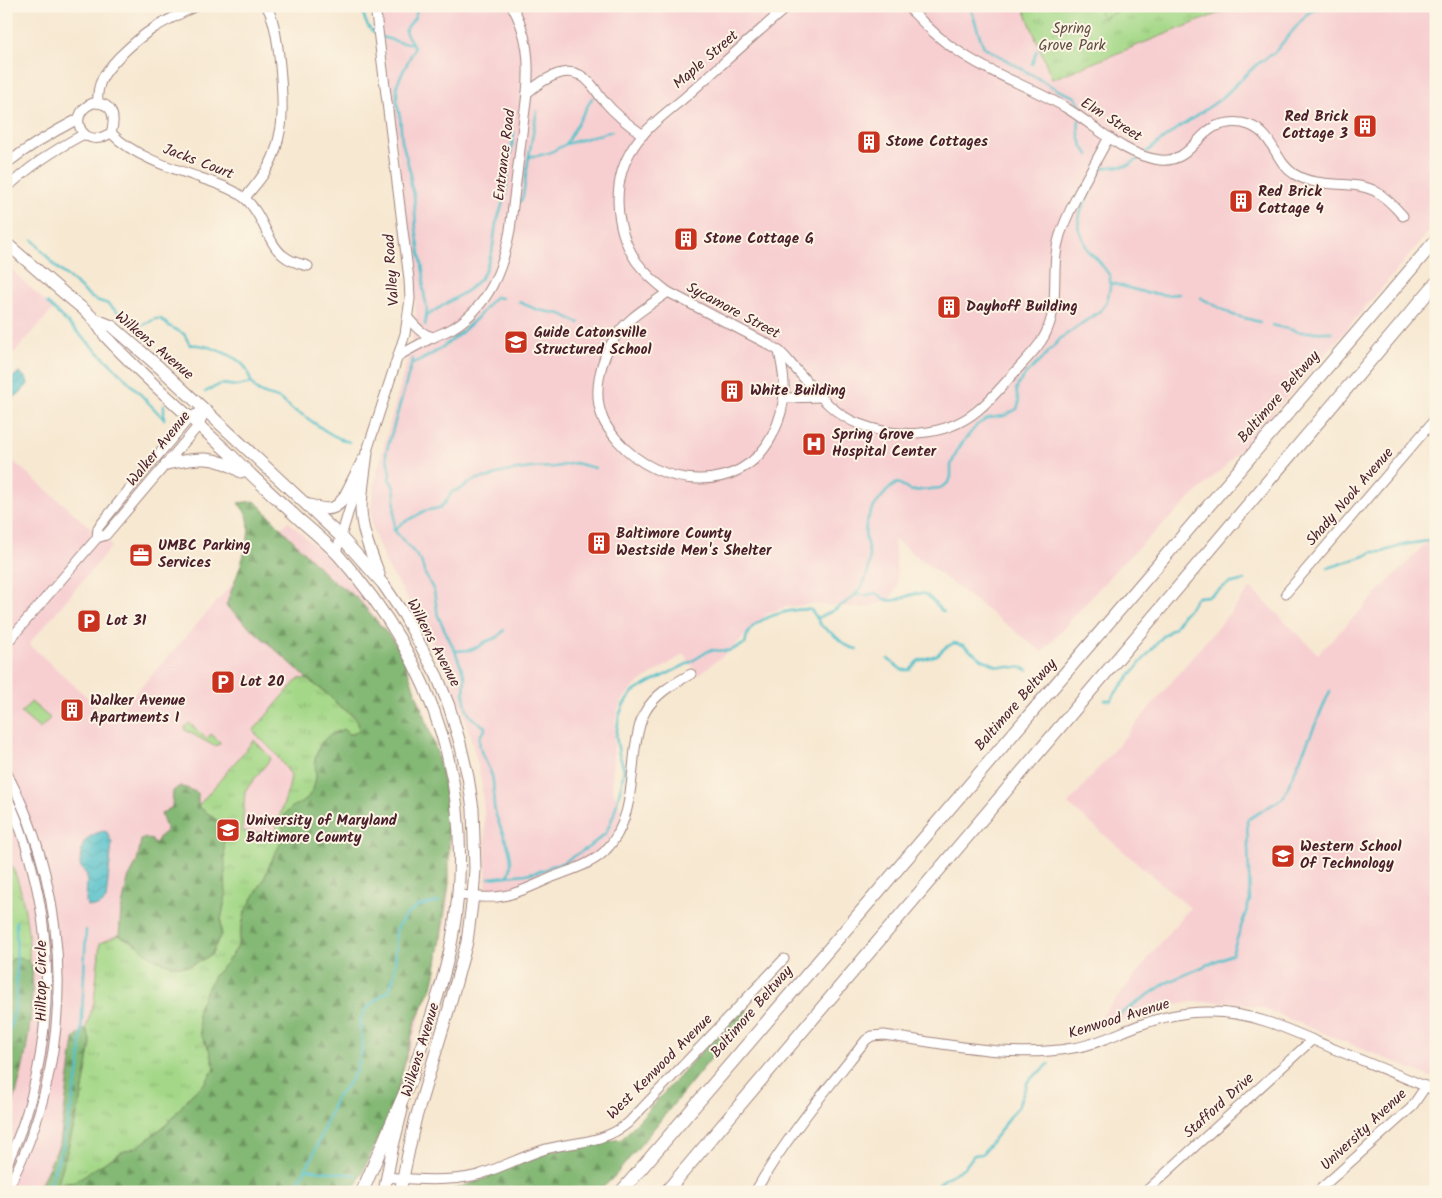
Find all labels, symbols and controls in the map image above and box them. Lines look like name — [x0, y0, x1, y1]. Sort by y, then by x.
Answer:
park label: Spring Grove Park — [1038, 17, 1107, 58]
street label: Maple Street — [668, 24, 744, 95]
street label: Elm Street — [1076, 92, 1147, 148]
place label: Red Brick Cottage 3 — [1282, 105, 1349, 146]
street label: Entrance Road — [487, 107, 523, 202]
building icon: Red Brick Cottage 3 — [1352, 113, 1378, 139]
building icon: Stone Cottages — [856, 129, 882, 155]
place label: Stone Cottages — [886, 130, 988, 154]
street label: Jacks Court — [159, 138, 237, 187]
place label: Red Brick Cottage 4 — [1258, 180, 1324, 221]
building icon: Red Brick Cottage 4 — [1228, 188, 1254, 214]
building icon: Stone Cottage G — [673, 226, 699, 252]
place label: Stone Cottage G — [704, 227, 814, 251]
street label: Valley Road — [377, 233, 406, 307]
street label: Sycamore Street — [682, 276, 784, 346]
building icon: Dayhoff Building — [936, 294, 962, 320]
place label: Dayhoff Building — [966, 295, 1078, 319]
street label: Wilkens Avenue — [109, 306, 199, 387]
place label: Guide Catonsville Structured School — [534, 321, 652, 362]
school or university icon: Guide Catonsville Structured School — [503, 329, 529, 355]
street label: Baltimore Beltway — [1232, 345, 1327, 449]
building icon: White Building — [719, 378, 745, 404]
place label: White Building — [750, 379, 846, 403]
street label: Walker Avenue — [121, 406, 197, 492]
place label: Spring Grove Hospital Center — [832, 423, 937, 464]
hospital icon: Spring Grove Hospital Center — [801, 431, 827, 457]
street label: Shady Nook Avenue — [1300, 442, 1400, 552]
place label: Baltimore County Westside Men's Shelter — [616, 522, 772, 563]
building icon: Baltimore County Westside Men's Shelter — [586, 530, 612, 556]
place label: UMBC Parking Services — [158, 534, 251, 575]
office icon: UMBC Parking Services — [128, 542, 154, 568]
street label: Wilkens Avenue — [400, 594, 467, 692]
parking icon: Lot 31 — [76, 608, 102, 634]
place label: Lot 31 — [106, 609, 147, 633]
street label: Baltimore Beltway — [969, 653, 1064, 757]
parking icon: Lot 20 — [210, 669, 236, 695]
place label: Lot 20 — [240, 670, 284, 694]
place label: Walker Avenue Apartments I — [90, 689, 186, 730]
building icon: Walker Avenue Apartments I — [59, 697, 85, 723]
place label: University of Maryland Baltimore County — [246, 809, 398, 850]
school or university icon: University of Maryland Baltimore County — [215, 817, 241, 843]
place label: Western School Of Technology — [1300, 835, 1401, 876]
school or university icon: Western School Of Technology — [1270, 843, 1296, 869]
street label: Hilltop Circle — [30, 940, 54, 1022]
street label: Baltimore Beltway — [705, 960, 800, 1064]
street label: Kenwood Avenue — [1065, 992, 1173, 1046]
street label: Wilkens Avenue — [395, 1000, 447, 1100]
street label: West Kenwood Avenue — [601, 1008, 719, 1126]
street label: Stafford Drive — [1178, 1067, 1260, 1145]
street label: University Avenue — [1315, 1083, 1413, 1177]

